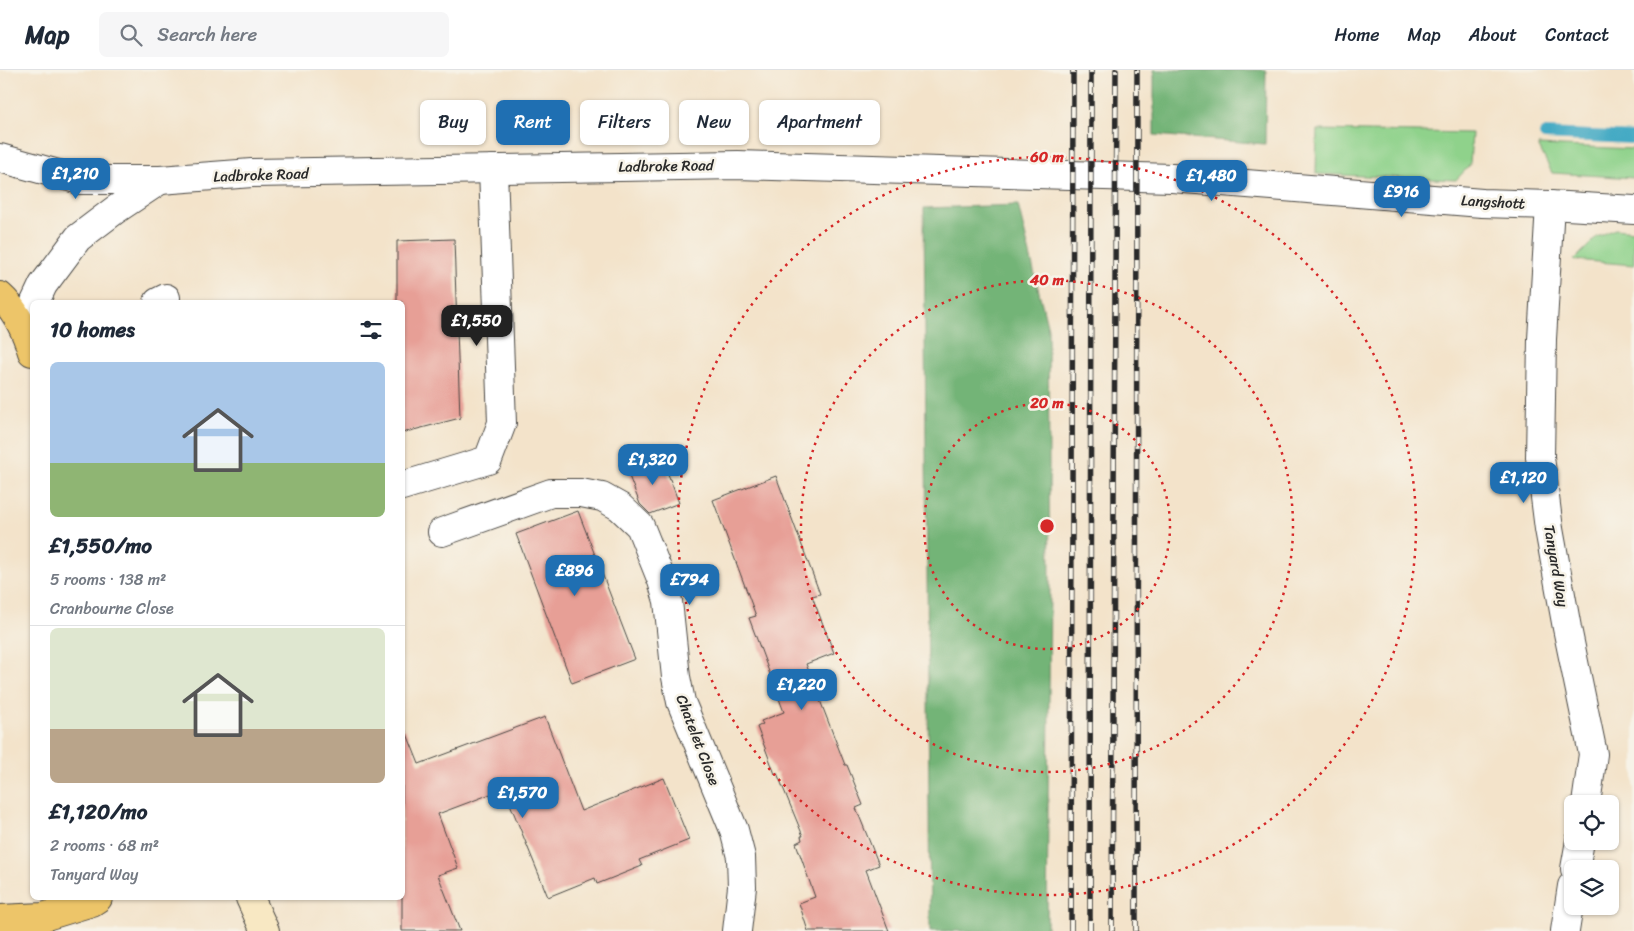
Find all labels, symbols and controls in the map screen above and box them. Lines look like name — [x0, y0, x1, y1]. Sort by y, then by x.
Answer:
search box — [99, 12, 449, 57]
text: Map — [25, 14, 69, 56]
text: Search here — [157, 18, 257, 51]
text: Home — [1335, 19, 1380, 51]
text: Map — [1408, 19, 1441, 51]
text: About — [1469, 19, 1517, 51]
text: Contact — [1545, 19, 1609, 51]
icon: search — [117, 21, 145, 49]
chip: Buy — [420, 100, 486, 145]
chip: Rent — [496, 100, 570, 145]
chip: Filters — [580, 100, 669, 145]
chip: New — [679, 100, 749, 145]
chip: Apartment — [759, 100, 880, 145]
text: 60 m — [1029, 144, 1064, 170]
street label: Ladbroke Road — [618, 152, 715, 180]
pin: £1,210 — [35, 158, 117, 200]
text: £1,210 — [53, 159, 99, 188]
street label: Ladbroke Road — [213, 160, 310, 190]
pin: £1,480 — [1171, 160, 1253, 202]
text: £1,480 — [1187, 161, 1237, 190]
pin: £916 — [1372, 176, 1432, 218]
text: £916 — [1385, 177, 1419, 206]
street label: Langshott — [1460, 187, 1526, 217]
text: 40 m — [1029, 267, 1065, 293]
pin: £1,550 — [436, 304, 518, 347]
text: £1,550 — [452, 306, 502, 335]
text: 10 homes — [50, 311, 135, 349]
icon: filters — [357, 316, 385, 344]
text: 20 m — [1029, 390, 1064, 416]
icon: home — [173, 395, 263, 485]
pin: £1,320 — [612, 444, 694, 486]
text: £1,320 — [629, 445, 677, 474]
pin: £1,120 — [1483, 462, 1565, 504]
text: £1,120 — [1501, 463, 1547, 492]
centre of rings — [1038, 517, 1056, 535]
street label: Tanyard Way — [1536, 523, 1576, 609]
text: £1,550/mo — [50, 527, 152, 565]
pin: £896 — [545, 554, 605, 597]
text: £896 — [556, 556, 594, 585]
pin: £794 — [660, 564, 720, 606]
text: 5 rooms · 138 m² — [50, 565, 166, 594]
text: £794 — [671, 565, 709, 594]
text: Cranbourne Close — [50, 594, 174, 623]
icon: home — [173, 660, 263, 750]
pin: £1,220 — [761, 668, 843, 711]
text: £1,220 — [778, 670, 826, 699]
street label: Chatelet Close — [669, 690, 727, 790]
pin: £1,570 — [482, 776, 564, 819]
text: £1,570 — [499, 778, 547, 807]
text: £1,120/mo — [50, 793, 147, 831]
map controls — [1564, 795, 1619, 915]
button: locate — [1564, 795, 1619, 850]
text: 2 rooms · 68 m² — [50, 831, 159, 860]
text: Tanyard Way — [50, 860, 138, 889]
button: layers — [1564, 860, 1619, 915]

